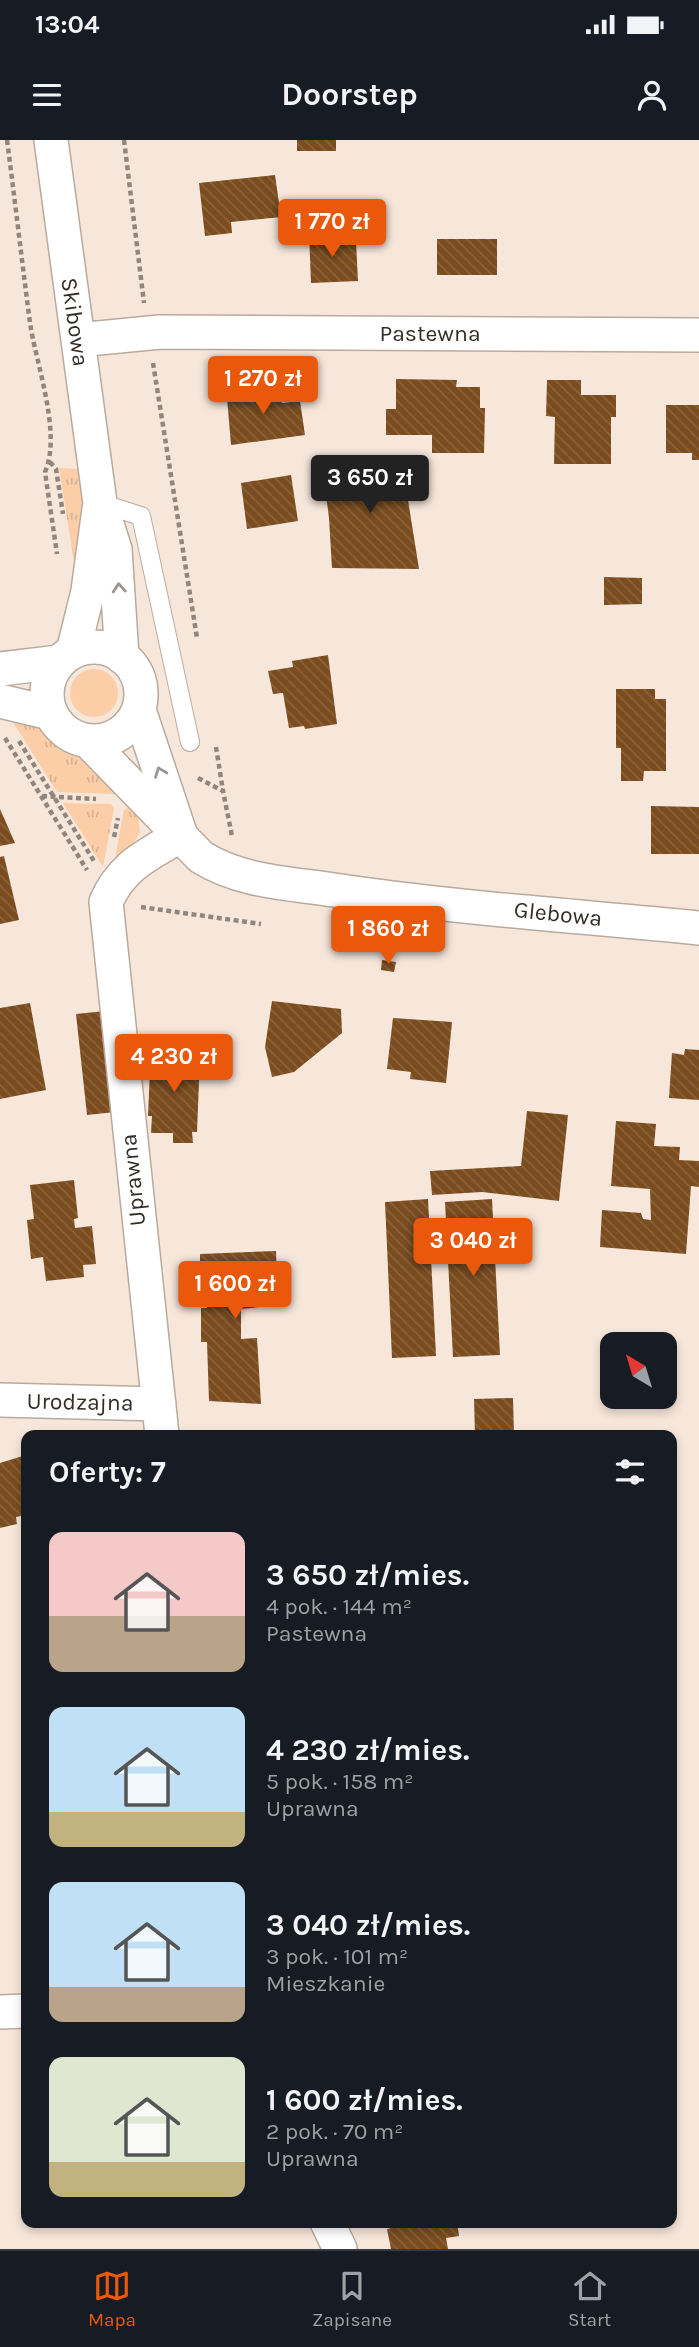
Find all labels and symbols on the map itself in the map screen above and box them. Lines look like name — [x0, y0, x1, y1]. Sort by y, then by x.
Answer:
pin: 1 770 zł — [260, 200, 404, 259]
street label: Skibowa — [55, 276, 95, 368]
street label: Pastewna — [379, 320, 481, 347]
pin: 1 270 zł — [191, 356, 335, 416]
pin: 3 650 zł — [298, 456, 442, 515]
one-way arrow — [112, 583, 127, 594]
one-way arrow — [154, 767, 168, 779]
street label: Glebowa — [513, 896, 603, 932]
pin: 1 860 zł — [316, 906, 460, 966]
pin: 4 230 zł — [102, 1034, 246, 1094]
street label: Uprawna — [115, 1133, 151, 1227]
pin: 3 040 zł — [401, 1218, 545, 1278]
pin: 1 600 zł — [163, 1262, 307, 1321]
north arrow — [600, 1332, 677, 1409]
street label: Urodzajna — [26, 1388, 134, 1416]

